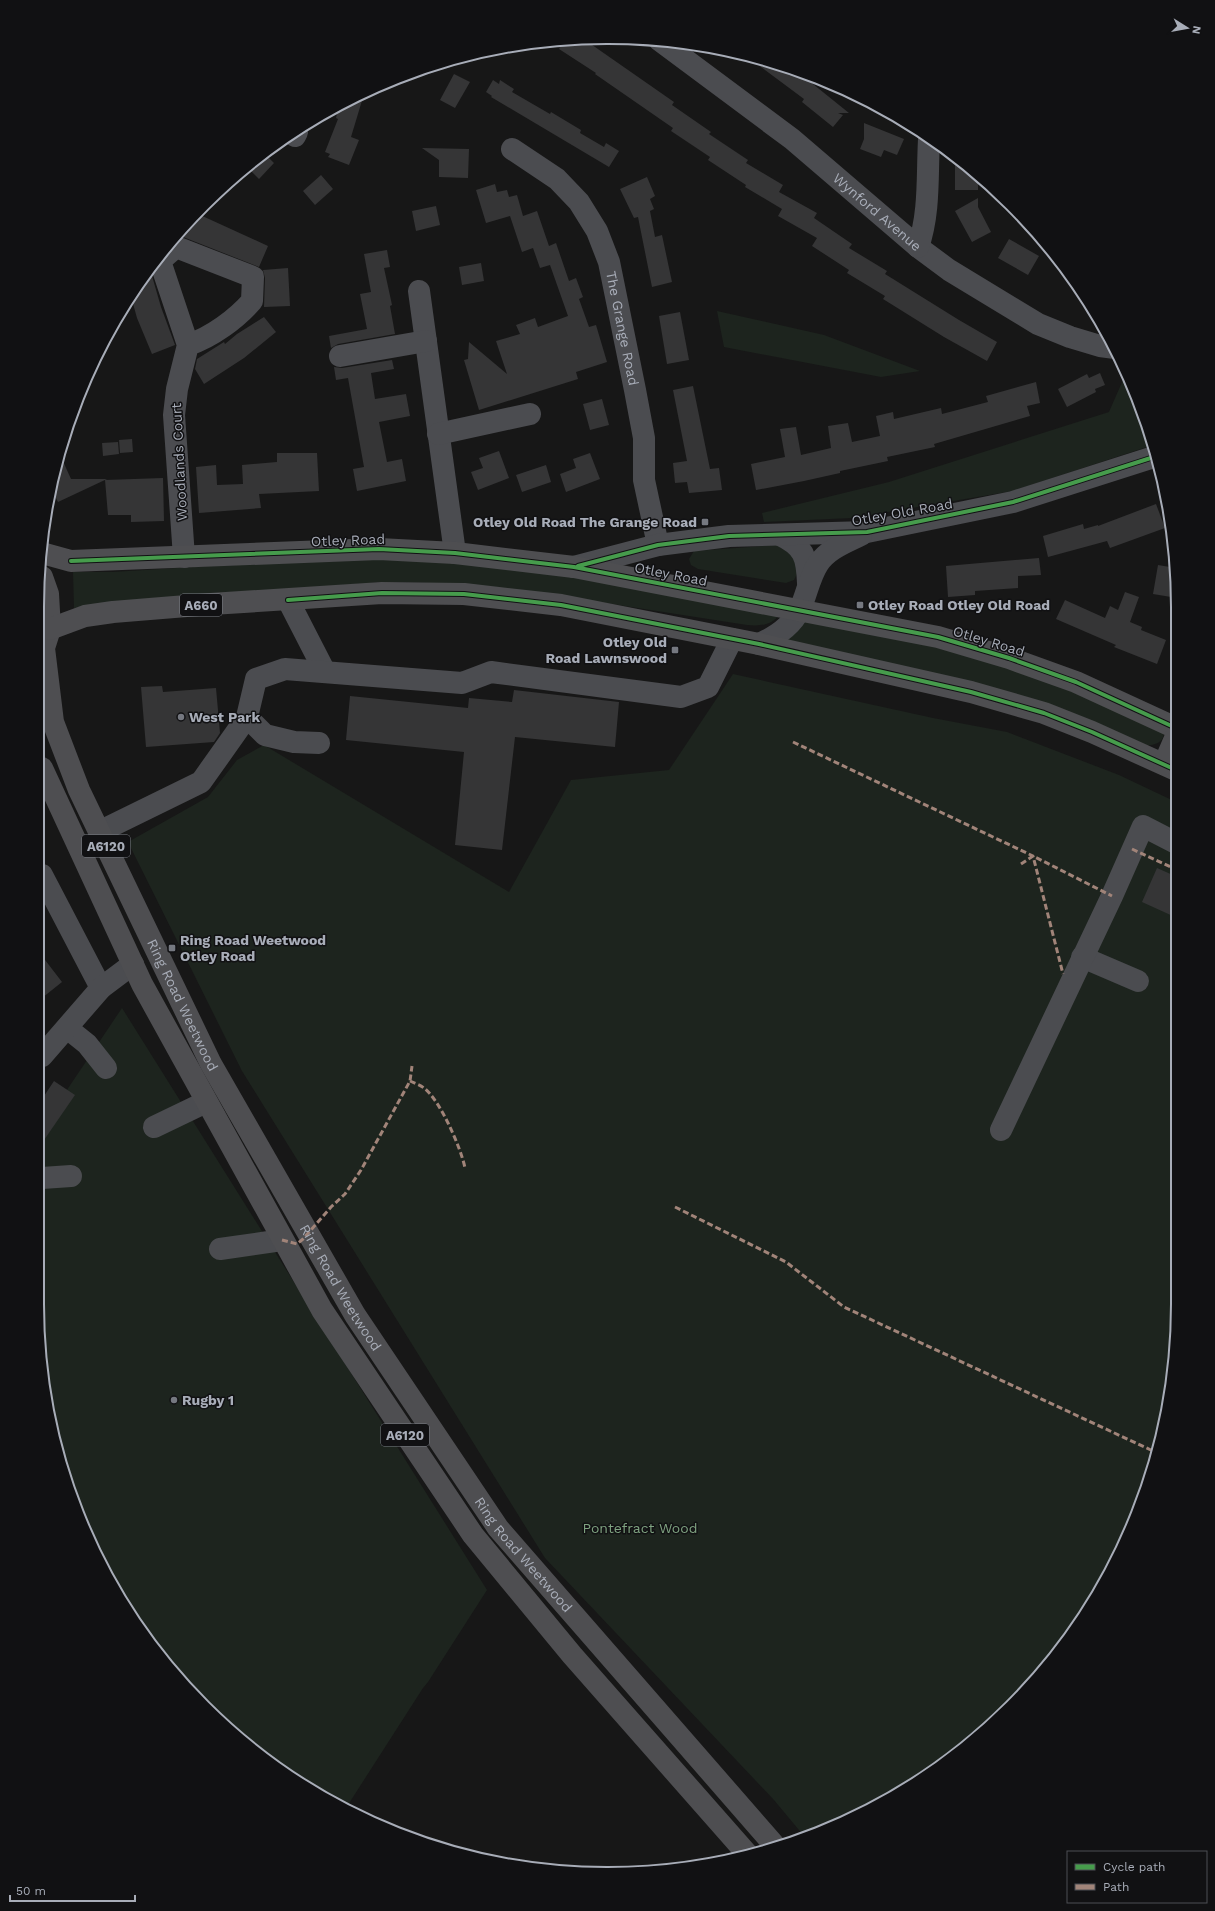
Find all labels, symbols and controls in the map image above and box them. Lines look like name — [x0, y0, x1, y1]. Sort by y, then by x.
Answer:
north arrow — [1167, 8, 1207, 48]
text: N — [1189, 25, 1203, 35]
street label: Wynford Avenue — [830, 170, 925, 254]
street label: The Grange Road — [603, 270, 642, 387]
street label: Woodlands Court — [168, 402, 190, 521]
street label: Otley Old Road — [850, 495, 954, 529]
place label: Otley Old Road The Grange Road — [473, 514, 697, 530]
marker: Otley Old Road The Grange Road — [700, 517, 710, 527]
street label: Otley Road — [311, 531, 385, 549]
street label: Otley Road — [633, 559, 709, 589]
road number: A660 — [180, 594, 222, 616]
place label: Otley Road Otley Old Road — [868, 597, 1050, 613]
marker: Otley Road Otley Old Road — [855, 600, 865, 610]
street label: Otley Road — [951, 623, 1027, 659]
place label: Otley Old Road Lawnswood — [545, 634, 667, 666]
marker: Otley Old Road Lawnswood — [670, 645, 680, 655]
place label: West Park — [189, 709, 260, 725]
marker: West Park — [176, 712, 186, 722]
road number: A6120 — [82, 835, 130, 857]
place label: Ring Road Weetwood Otley Road — [180, 932, 326, 964]
street label: Ring Road Weetwood — [144, 936, 221, 1074]
marker: Ring Road Weetwood Otley Road — [167, 943, 177, 953]
street label: Ring Road Weetwood — [297, 1222, 385, 1354]
place label: Rugby 1 — [182, 1392, 234, 1408]
marker: Rugby 1 — [169, 1395, 179, 1405]
road number: A6120 — [381, 1424, 429, 1446]
street label: Ring Road Weetwood — [471, 1494, 576, 1615]
park label: Pontefract Wood — [583, 1520, 697, 1536]
legend — [1067, 1851, 1207, 1903]
text: Cycle path — [1103, 1860, 1165, 1874]
scale bar — [10, 1877, 135, 1903]
text: Path — [1103, 1880, 1129, 1894]
text: 50 m — [16, 1884, 46, 1898]

